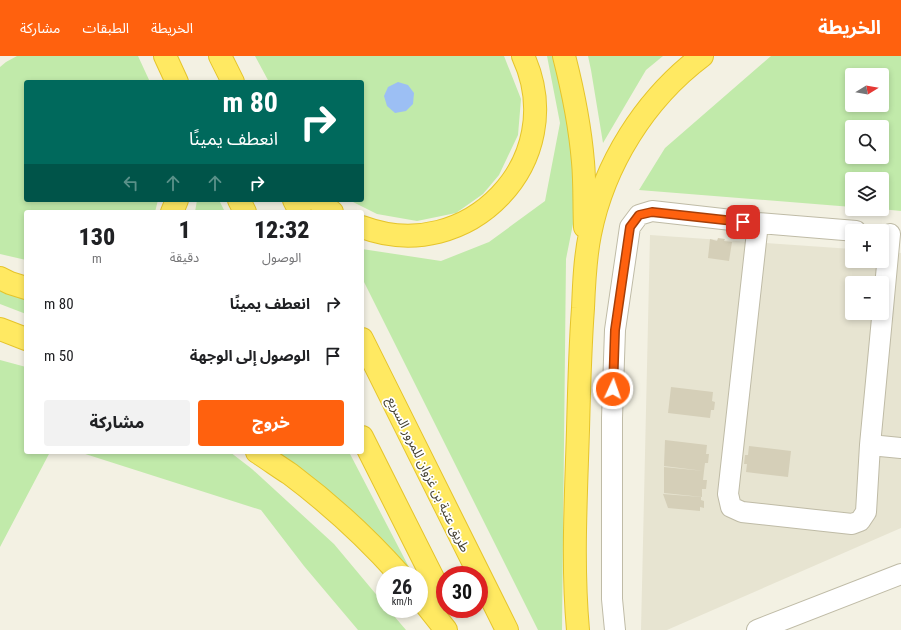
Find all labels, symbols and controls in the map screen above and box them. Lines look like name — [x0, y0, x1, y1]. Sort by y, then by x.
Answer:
text: الخريطة — [818, 16, 881, 39]
text: مشاركة — [20, 20, 60, 36]
text: الطبقات — [82, 20, 129, 36]
text: الخريطة — [151, 20, 193, 36]
north arrow — [845, 68, 889, 112]
map controls — [845, 68, 889, 320]
text: 80 m — [222, 86, 278, 119]
icon: right — [292, 96, 344, 148]
button: search — [845, 120, 889, 164]
text: انعطف يمينًا — [189, 128, 278, 149]
icon: left — [120, 172, 142, 194]
icon: ahead — [162, 172, 184, 194]
icon: ahead — [204, 172, 226, 194]
icon: right — [246, 172, 268, 194]
button: layers — [845, 172, 889, 216]
pin — [726, 205, 760, 239]
icon: arrive — [732, 211, 754, 233]
text: 1 — [178, 216, 191, 244]
text: 12:32 — [254, 216, 309, 244]
text: 130 — [79, 223, 115, 251]
button: + — [845, 224, 889, 268]
text: دقيقة — [170, 250, 199, 265]
text: الوصول — [262, 250, 301, 265]
text: m — [92, 251, 102, 266]
button: − — [845, 276, 889, 320]
icon: right — [322, 293, 344, 315]
text: 80 m — [44, 295, 74, 313]
text: انعطف يمينًا — [230, 295, 310, 313]
icon: arrive — [322, 345, 344, 367]
text: 50 m — [44, 347, 74, 365]
text: الوصول إلى الوجهة — [190, 347, 310, 365]
position arrow — [592, 368, 634, 410]
street label: طريق عتبة بن غزوان للمرور السريع — [382, 394, 473, 556]
button: مشاركة — [44, 400, 190, 446]
button: خروج — [198, 400, 344, 446]
speed limit sign: 30 — [436, 566, 488, 618]
text: 26 — [392, 575, 412, 599]
text: km/h — [392, 596, 412, 607]

